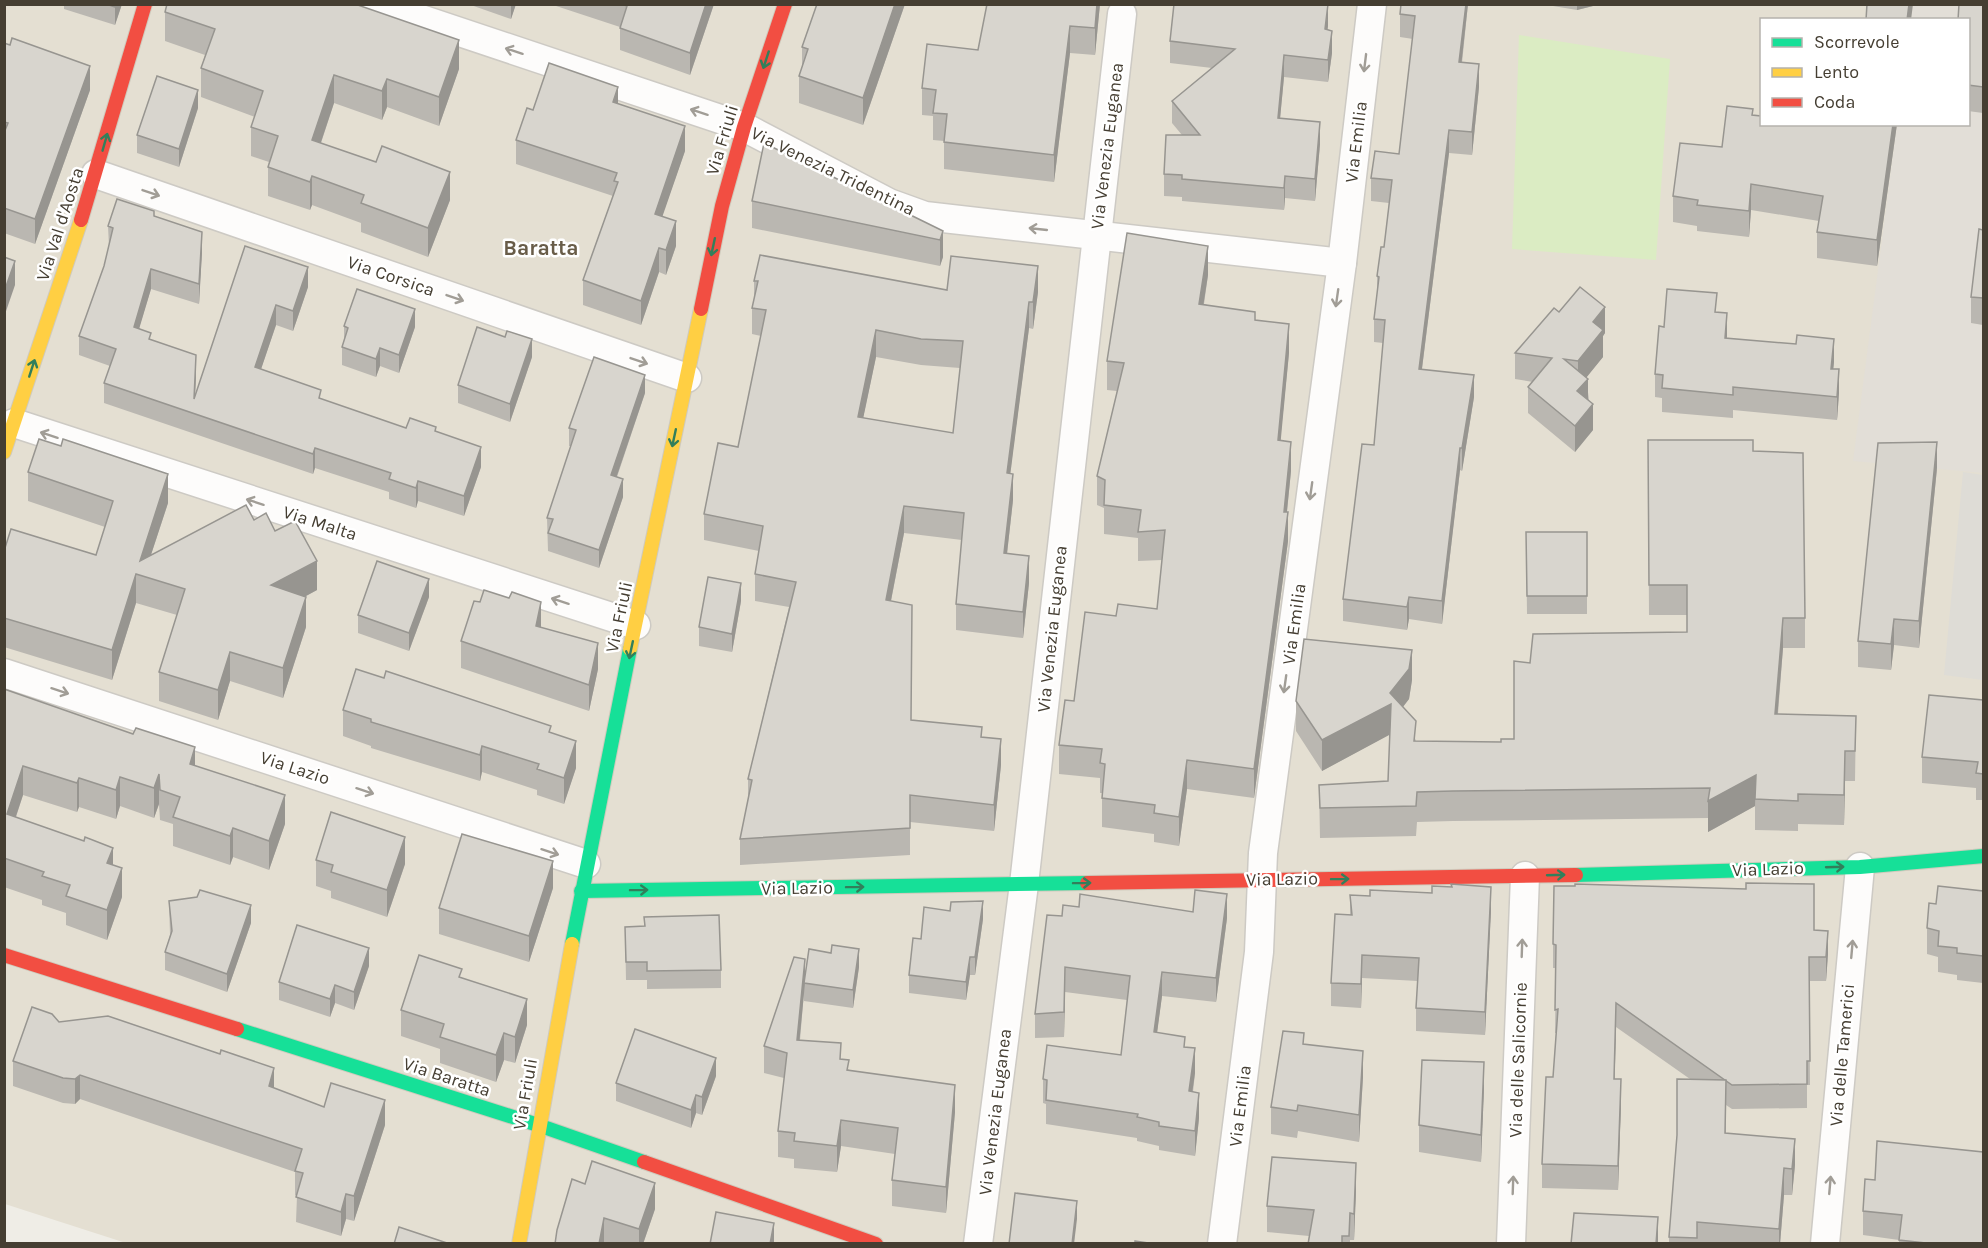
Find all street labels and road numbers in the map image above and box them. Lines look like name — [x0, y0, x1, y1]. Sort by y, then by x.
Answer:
street label: Via Venezia Euganea — [1086, 61, 1128, 231]
street label: Via Emilia — [1340, 100, 1372, 184]
street label: Via Friuli — [701, 102, 743, 178]
street label: Via Venezia Tridentina — [747, 122, 919, 220]
street label: Via Val d'Aosta — [31, 165, 89, 283]
street label: Via Corsica — [344, 251, 438, 301]
street label: Via Malta — [280, 501, 360, 545]
street label: Via Venezia Euganea — [1032, 544, 1072, 714]
street label: Via Friuli — [601, 579, 637, 655]
street label: Via Emilia — [1277, 582, 1311, 666]
street label: Via Lazio — [257, 746, 333, 790]
street label: Via Lazio — [1732, 857, 1804, 881]
street label: Via Lazio — [1246, 867, 1318, 891]
street label: Via Lazio — [761, 876, 833, 900]
street label: Via delle Salicornie — [1504, 982, 1532, 1138]
street label: Via delle Tamerici — [1825, 983, 1859, 1127]
street label: Via Venezia Euganea — [974, 1027, 1016, 1197]
street label: Via Baratta — [400, 1053, 494, 1101]
street label: Via Friuli — [508, 1056, 542, 1132]
street label: Via Emilia — [1224, 1064, 1256, 1148]

